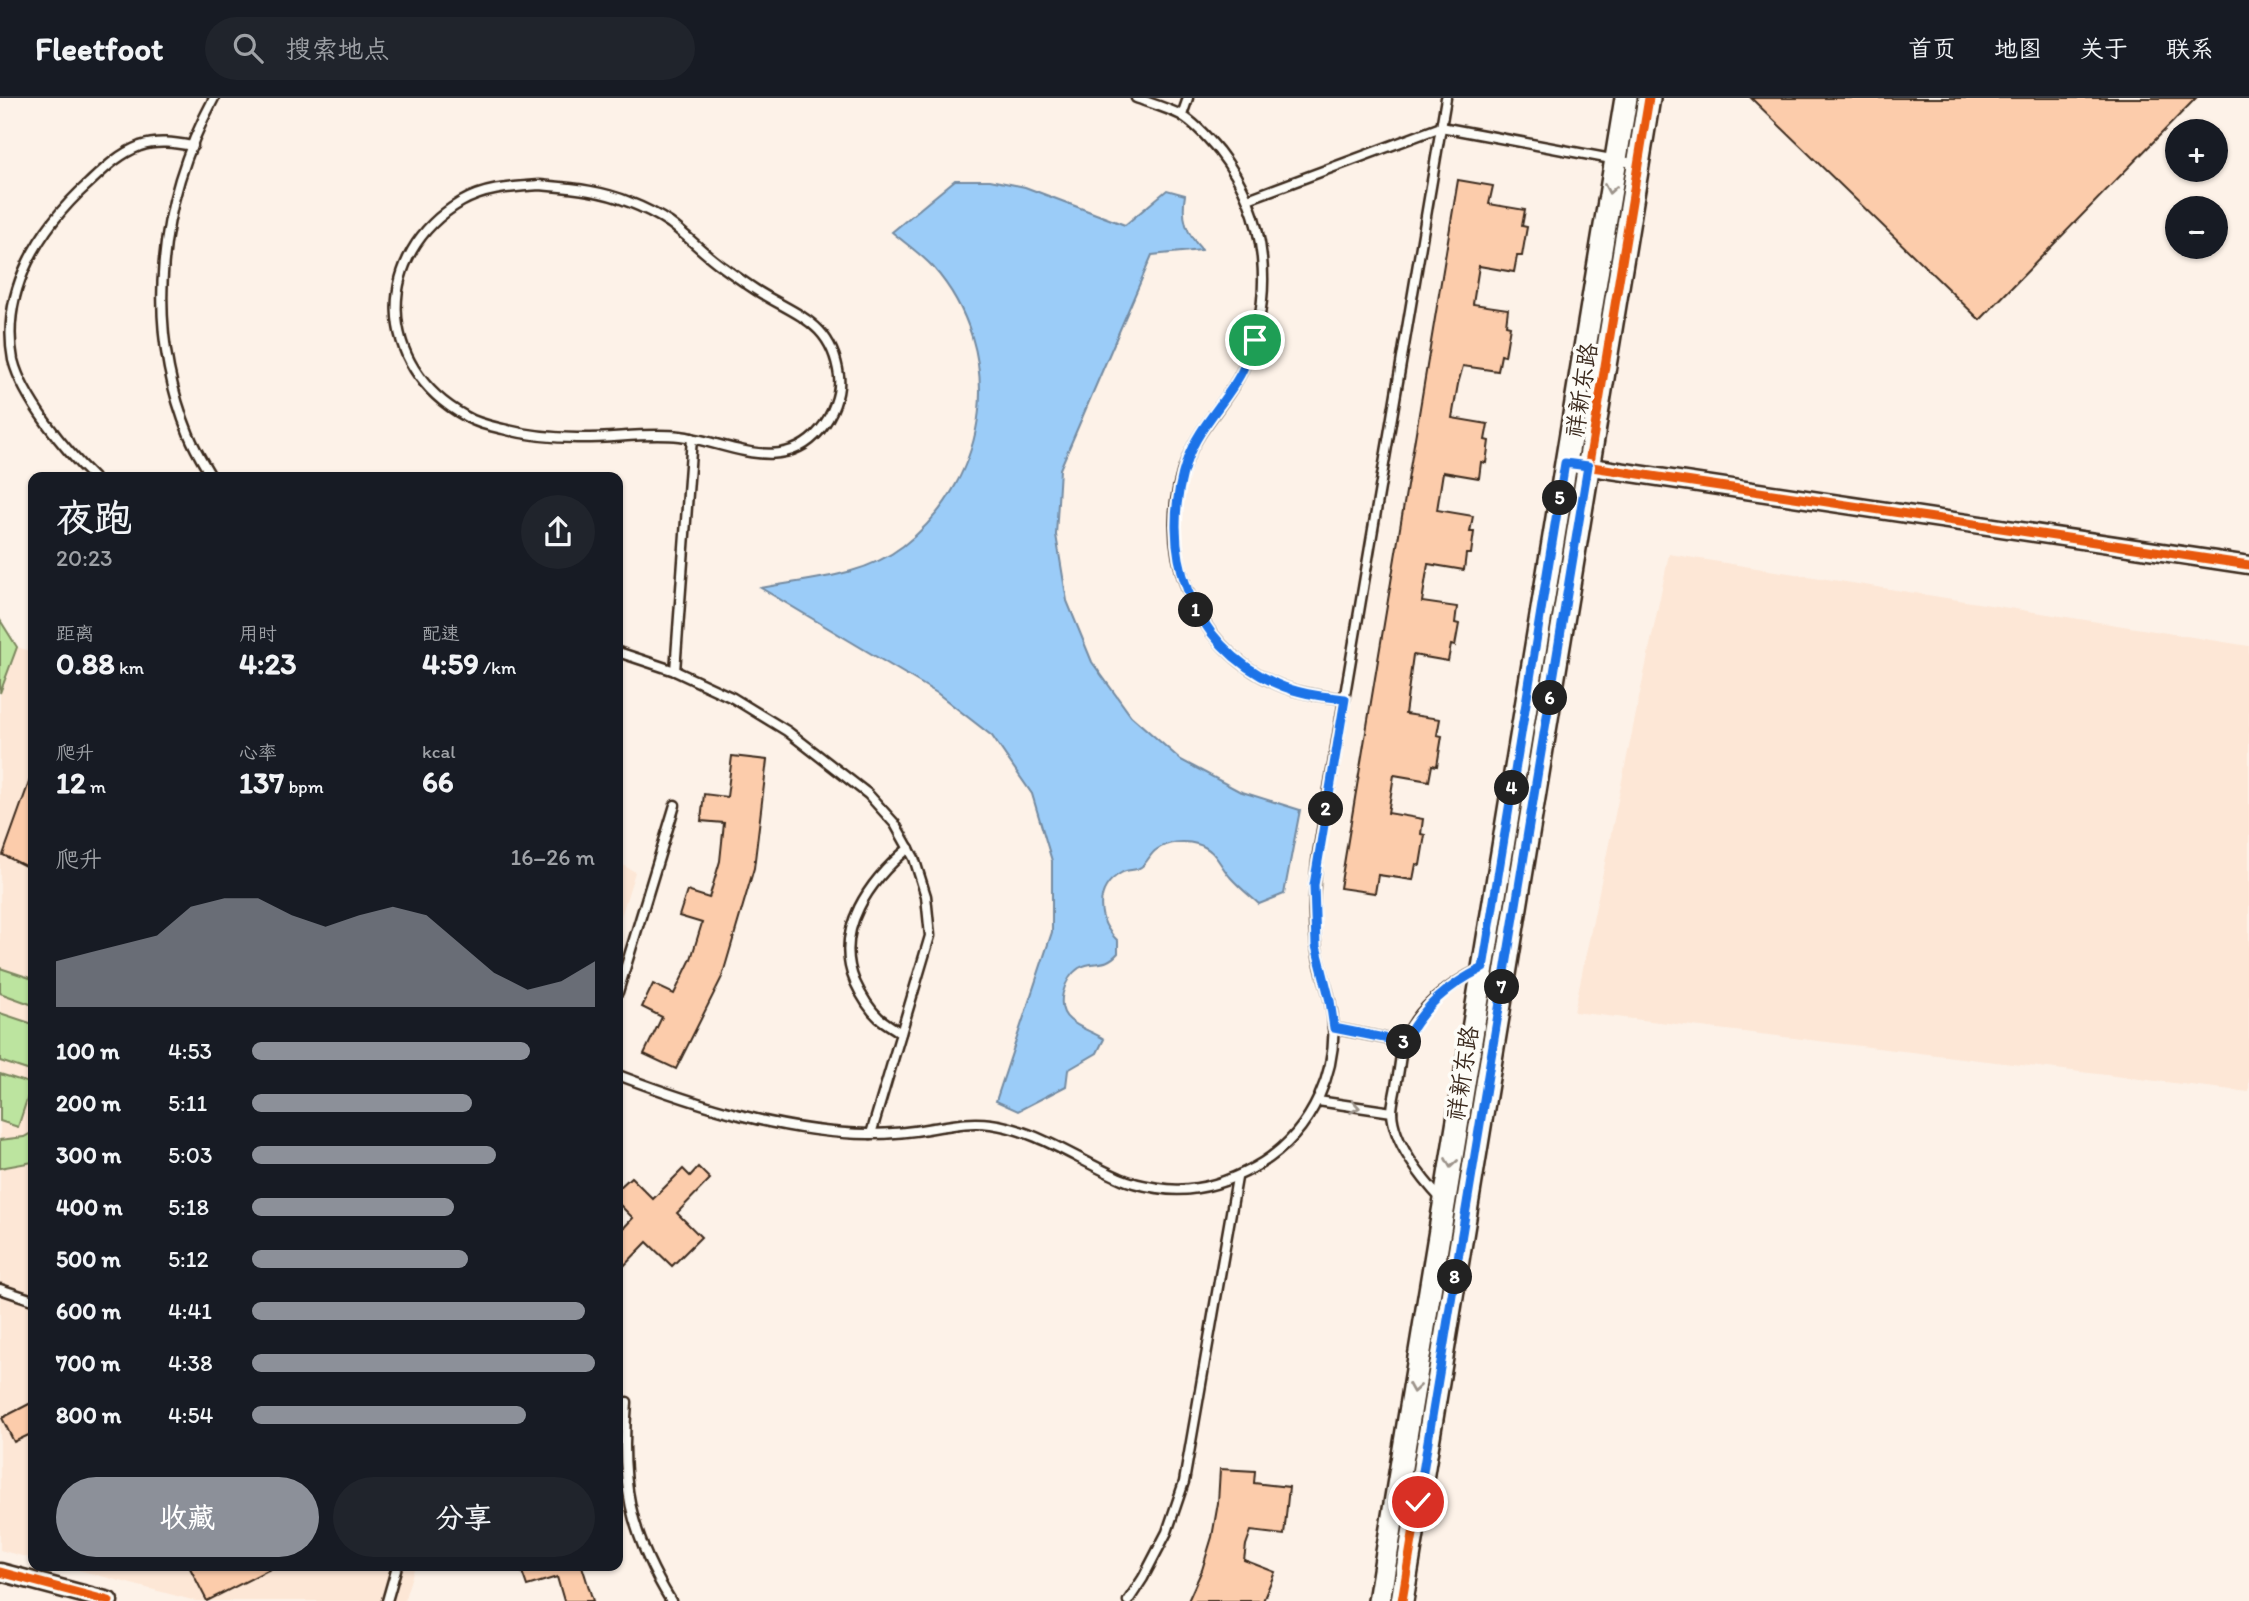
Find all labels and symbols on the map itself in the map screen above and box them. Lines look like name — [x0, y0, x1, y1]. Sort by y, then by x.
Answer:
one-way arrow — [1603, 184, 1618, 195]
pin — [1225, 310, 1285, 370]
street label: 祥新东路 — [1559, 340, 1603, 440]
pin: 5 — [1542, 480, 1578, 516]
pin: 1 — [1178, 592, 1214, 628]
pin: 6 — [1532, 680, 1568, 716]
pin: 4 — [1494, 770, 1530, 806]
pin: 2 — [1308, 792, 1344, 826]
pin: 7 — [1484, 970, 1520, 1004]
street label: 祥新东路 — [1440, 1023, 1484, 1123]
pin: 3 — [1386, 1024, 1422, 1060]
one-way arrow — [1349, 1099, 1361, 1114]
one-way arrow — [1444, 1158, 1459, 1169]
pin: 8 — [1438, 1260, 1472, 1294]
one-way arrow — [1407, 1382, 1422, 1394]
pin — [1388, 1472, 1448, 1532]

